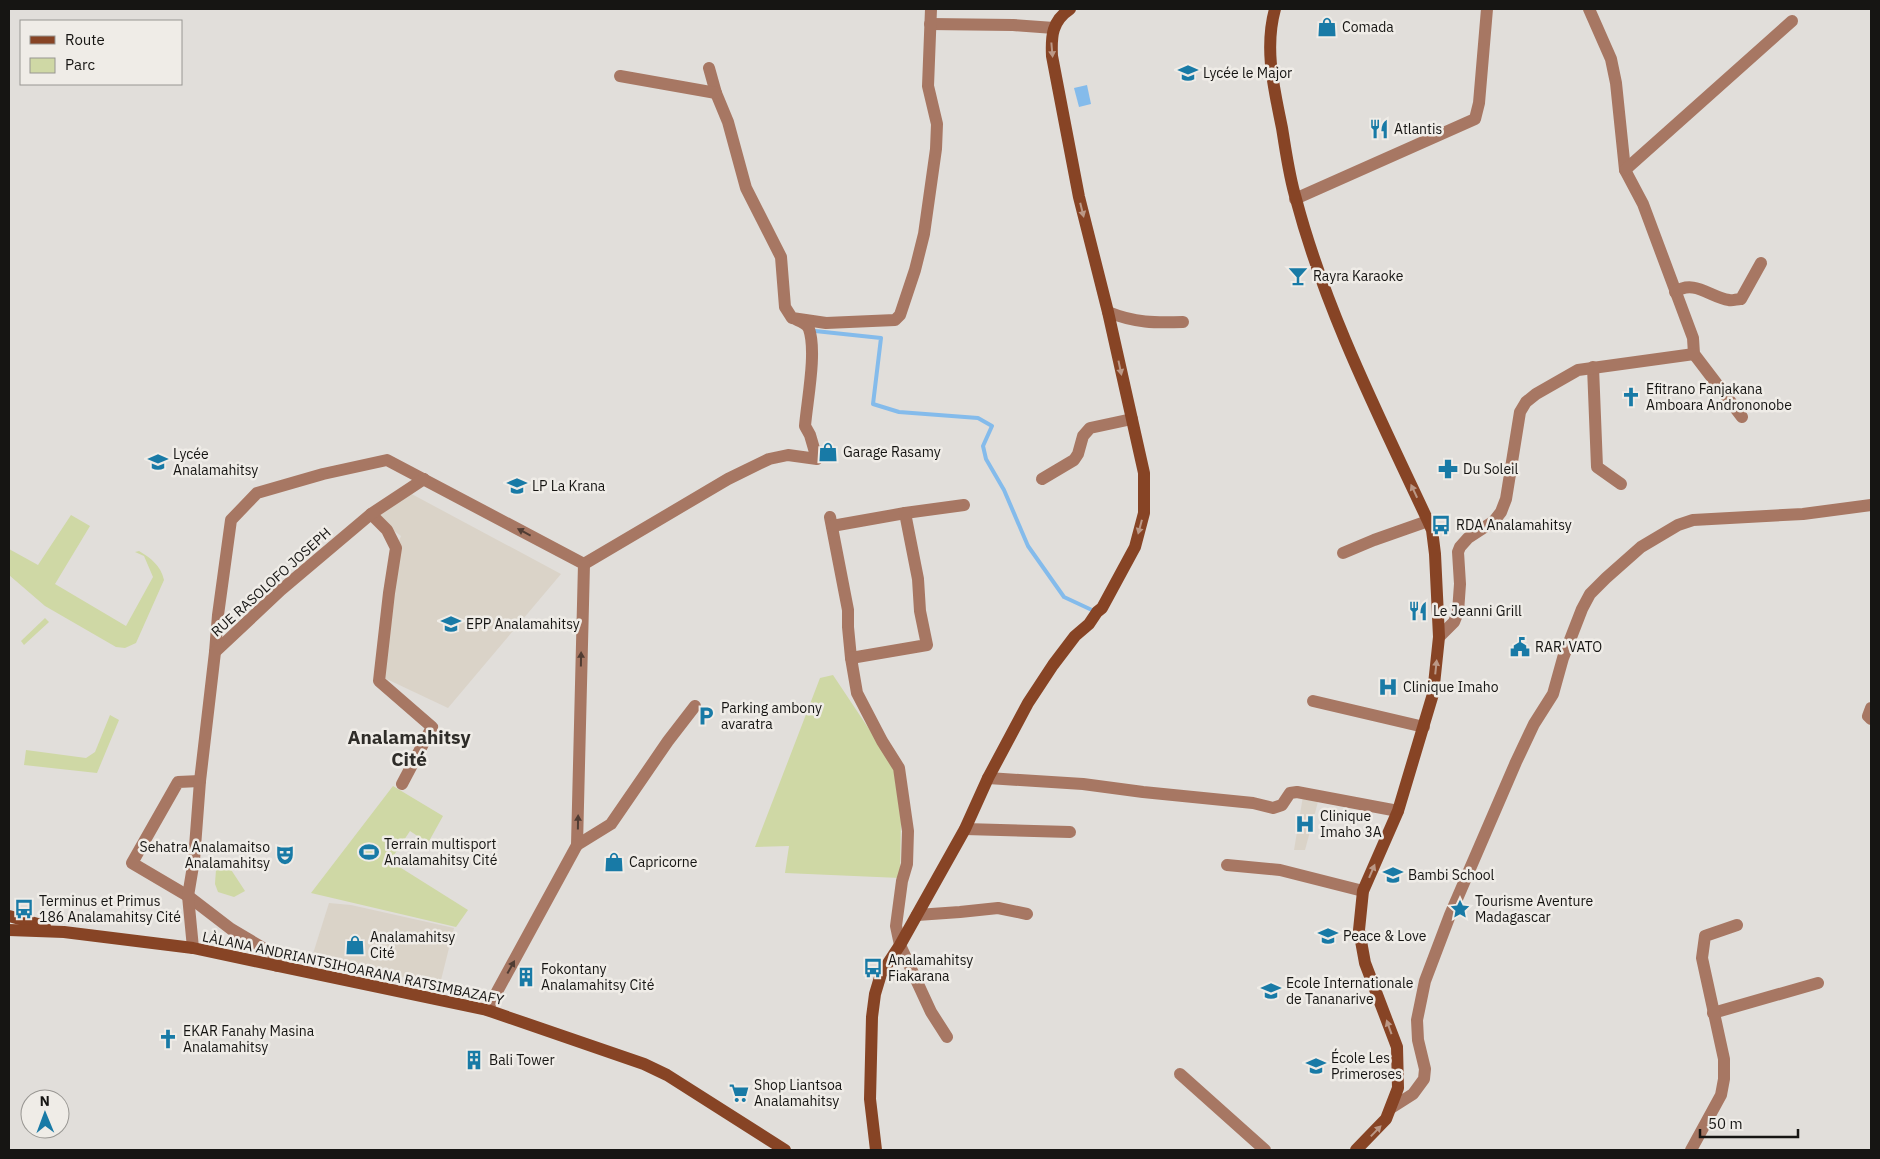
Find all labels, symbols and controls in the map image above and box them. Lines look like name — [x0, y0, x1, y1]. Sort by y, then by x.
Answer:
shop icon: Comada — [1316, 16, 1338, 38]
place label: Comada — [1342, 18, 1394, 36]
legend — [20, 20, 182, 85]
text: Route — [65, 30, 105, 49]
one-way arrow — [1049, 43, 1057, 59]
text: Parc — [65, 55, 95, 74]
school or university icon: Lycée le Major — [1177, 62, 1199, 84]
place label: Lycée le Major — [1203, 64, 1292, 82]
restaurant icon: Atlantis — [1368, 118, 1390, 140]
place label: Atlantis — [1394, 120, 1442, 138]
one-way arrow — [1078, 203, 1086, 218]
bar icon: Rayra Karaoke — [1287, 265, 1309, 287]
place label: Rayra Karaoke — [1313, 267, 1404, 285]
one-way arrow — [1116, 360, 1124, 376]
place label: Efitrano Fanjakana Amboara Andrononobe — [1646, 380, 1792, 414]
church icon: Efitrano Fanjakana Amboara Andrononobe — [1620, 386, 1642, 408]
shop icon: Garage Rasamy — [817, 441, 839, 463]
place label: Garage Rasamy — [843, 443, 941, 461]
place label: Lycée Analamahitsy — [173, 445, 258, 479]
school or university icon: Lycée Analamahitsy — [147, 451, 169, 473]
pharmacy icon: Du Soleil — [1437, 458, 1459, 480]
place label: Du Soleil — [1463, 460, 1519, 478]
school or university icon: LP La Krana — [506, 475, 528, 497]
place label: LP La Krana — [532, 477, 606, 495]
one-way arrow — [1410, 484, 1418, 498]
bus stop icon: RDA Analamahitsy — [1430, 514, 1452, 536]
place label: RDA Analamahitsy — [1456, 516, 1572, 534]
one-way arrow — [1136, 520, 1144, 535]
street label: RUE RASOLOFO JOSEPH — [207, 524, 335, 640]
one-way arrow — [517, 528, 531, 536]
restaurant icon: Le Jeanni Grill — [1407, 600, 1429, 622]
place label: Le Jeanni Grill — [1433, 602, 1522, 620]
school or university icon: EPP Analamahitsy — [440, 613, 462, 635]
place label: EPP Analamahitsy — [466, 615, 580, 633]
public building icon: RAR' VATO — [1509, 636, 1531, 658]
place label: RAR' VATO — [1535, 638, 1602, 656]
one-way arrow — [578, 651, 586, 667]
one-way arrow — [1432, 659, 1440, 675]
hospital icon: Clinique Imaho — [1377, 676, 1399, 698]
place label: Clinique Imaho — [1403, 678, 1499, 696]
place label: Parking ambony avaratra — [721, 699, 822, 733]
parking icon: Parking ambony avaratra — [695, 705, 717, 727]
district label: Analamahitsy Cité — [347, 725, 471, 771]
place label: Clinique Imaho 3A — [1320, 807, 1382, 841]
one-way arrow — [574, 813, 582, 829]
hospital icon: Clinique Imaho 3A — [1294, 813, 1316, 835]
place label: Terrain multisport Analamahitsy Cité — [384, 835, 498, 869]
place label: Sehatra Analamaitso Analamahitsy — [140, 838, 270, 872]
sports icon: Terrain multisport Analamahitsy Cité — [358, 841, 380, 863]
theatre icon: Sehatra Analamaitso Analamahitsy — [274, 844, 296, 866]
shop icon: Capricorne — [603, 851, 625, 873]
place label: Capricorne — [629, 853, 698, 871]
one-way arrow — [1368, 864, 1376, 878]
school or university icon: Bambi School — [1382, 864, 1404, 886]
place label: Bambi School — [1408, 866, 1495, 884]
place label: Terminus et Primus 186 Analamahitsy Cité — [39, 892, 181, 926]
place label: Tourisme Aventure Madagascar — [1475, 892, 1594, 926]
bus stop icon: Terminus et Primus 186 Analamahitsy Cité — [13, 898, 35, 920]
place icon: Tourisme Aventure Madagascar — [1449, 898, 1471, 920]
school or university icon: Peace & Love — [1317, 925, 1339, 947]
street label: LÀLANA ANDRIANTSIHOARANA RATSIMBAZAFY — [201, 926, 506, 1009]
place label: Peace & Love — [1343, 927, 1427, 945]
place label: Analamahitsy Cité — [370, 928, 455, 962]
shop icon: Analamahitsy Cité — [344, 934, 366, 956]
place label: Analamahitsy Fiakarana — [888, 951, 973, 985]
bus stop icon: Analamahitsy Fiakarana — [862, 957, 884, 979]
one-way arrow — [507, 960, 515, 975]
place label: Fokontany Analamahitsy Cité — [541, 960, 655, 994]
building icon: Fokontany Analamahitsy Cité — [515, 966, 537, 988]
place label: Ecole Internationale de Tananarive — [1286, 974, 1414, 1008]
school or university icon: Ecole Internationale de Tananarive — [1260, 980, 1282, 1002]
one-way arrow — [1385, 1019, 1393, 1034]
place label: EKAR Fanahy Masina Analamahitsy — [183, 1022, 315, 1056]
church icon: EKAR Fanahy Masina Analamahitsy — [157, 1028, 179, 1050]
place label: École Les Primeroses — [1331, 1048, 1402, 1083]
building icon: Bali Tower — [463, 1049, 485, 1071]
place label: Bali Tower — [489, 1051, 555, 1069]
school or university icon: École Les Primeroses — [1305, 1055, 1327, 1077]
place label: Shop Liantsoa Analamahitsy — [754, 1076, 843, 1110]
supermarket icon: Shop Liantsoa Analamahitsy — [728, 1082, 750, 1104]
north arrow — [20, 1089, 70, 1139]
text: N — [40, 1092, 50, 1110]
scale bar — [1700, 1106, 1798, 1138]
text: 50 m — [1708, 1114, 1743, 1133]
one-way arrow — [1370, 1125, 1382, 1137]

